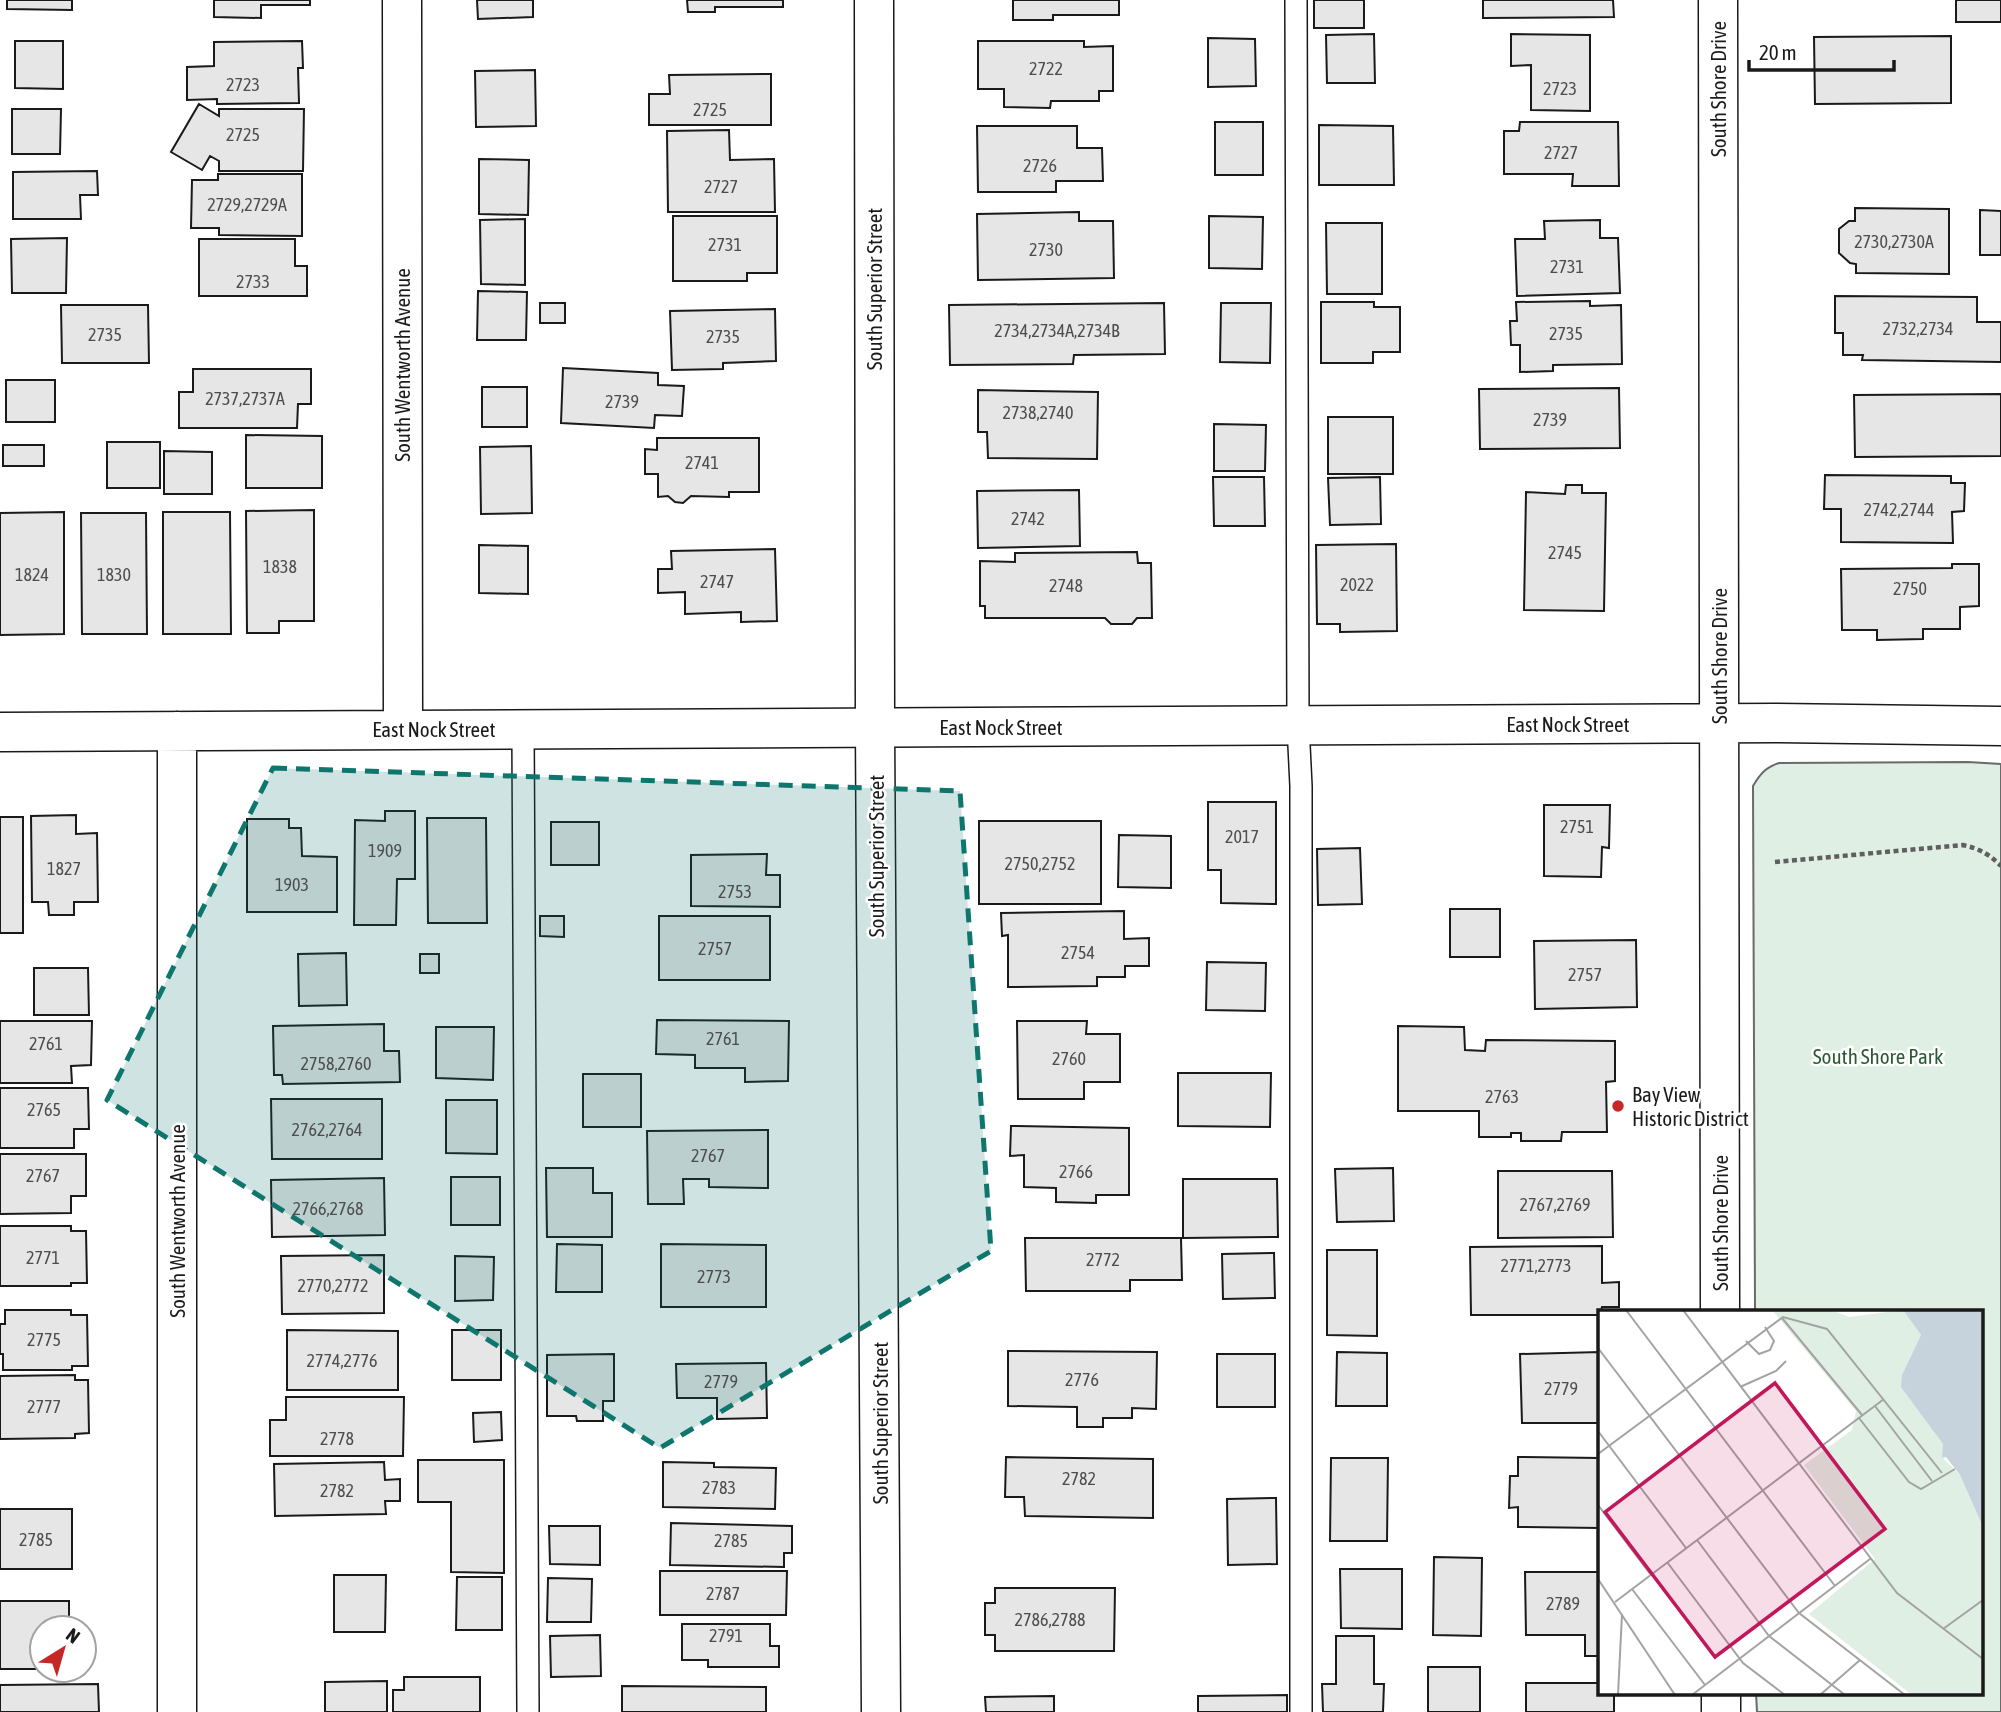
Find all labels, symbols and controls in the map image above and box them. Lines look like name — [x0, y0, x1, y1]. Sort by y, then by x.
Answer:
street label: South Shore Drive — [1706, 21, 1730, 157]
scale bar — [1749, 28, 1894, 72]
text: 20 m — [1759, 40, 1797, 64]
house number: 2722 — [1029, 58, 1063, 79]
house number: 2723 — [226, 74, 260, 95]
house number: 2723 — [1543, 78, 1577, 99]
house number: 2725 — [693, 99, 727, 120]
house number: 2725 — [226, 124, 260, 145]
house number: 2727 — [1544, 142, 1578, 163]
house number: 2726 — [1023, 155, 1057, 176]
house number: 2727 — [704, 176, 738, 197]
house number: 2729,2729A — [207, 194, 287, 215]
street label: South Superior Street — [862, 208, 886, 370]
house number: 2730,2730A — [1854, 231, 1934, 252]
house number: 2731 — [708, 234, 742, 255]
house number: 2730 — [1029, 239, 1063, 260]
house number: 2731 — [1550, 256, 1584, 277]
street label: South Wentworth Avenue — [390, 268, 414, 462]
house number: 2733 — [236, 271, 270, 292]
house number: 2732,2734 — [1883, 318, 1953, 339]
house number: 2734,2734A,2734B — [994, 320, 1120, 341]
house number: 2735 — [1549, 323, 1583, 344]
house number: 2735 — [88, 324, 122, 345]
house number: 2735 — [706, 326, 740, 347]
house number: 2737,2737A — [205, 388, 285, 409]
house number: 2739 — [605, 391, 639, 412]
house number: 2738,2740 — [1003, 402, 1073, 423]
house number: 2739 — [1533, 409, 1567, 430]
house number: 2741 — [685, 452, 719, 473]
house number: 2742,2744 — [1864, 499, 1934, 520]
house number: 2742 — [1011, 508, 1045, 529]
house number: 2745 — [1548, 542, 1582, 563]
house number: 1838 — [263, 556, 297, 577]
house number: 1824 — [15, 564, 49, 585]
house number: 1830 — [97, 564, 131, 585]
house number: 2747 — [700, 571, 734, 592]
house number: 2022 — [1340, 574, 1374, 595]
house number: 2748 — [1049, 575, 1083, 596]
house number: 2750 — [1893, 578, 1927, 599]
street label: South Shore Drive — [1707, 588, 1731, 724]
street label: East Nock Street — [1506, 712, 1630, 736]
street label: East Nock Street — [939, 715, 1063, 739]
street label: East Nock Street — [372, 717, 496, 741]
street label: South Superior Street — [864, 775, 888, 937]
house number: 2751 — [1560, 816, 1594, 837]
house number: 2017 — [1225, 826, 1259, 847]
house number: 1909 — [368, 840, 402, 861]
house number: 2750,2752 — [1005, 853, 1075, 874]
house number: 1827 — [47, 858, 81, 879]
house number: 1903 — [275, 874, 309, 895]
house number: 2753 — [718, 881, 752, 902]
house number: 2757 — [698, 938, 732, 959]
house number: 2754 — [1061, 942, 1095, 963]
house number: 2757 — [1568, 964, 1602, 985]
house number: 2761 — [706, 1028, 740, 1049]
house number: 2761 — [29, 1033, 63, 1054]
park label: South Shore Park — [1813, 1044, 1943, 1068]
house number: 2760 — [1052, 1048, 1086, 1069]
house number: 2758,2760 — [301, 1053, 371, 1074]
place label: Bay View Historic District — [1632, 1082, 1749, 1130]
house number: 2763 — [1485, 1086, 1519, 1107]
marker: Bay View Historic District — [1610, 1098, 1626, 1114]
house number: 2765 — [27, 1099, 61, 1120]
house number: 2762,2764 — [292, 1119, 362, 1140]
street label: South Wentworth Avenue — [165, 1124, 189, 1318]
house number: 2767 — [691, 1145, 725, 1166]
street label: South Shore Drive — [1708, 1155, 1732, 1291]
house number: 2766 — [1059, 1161, 1093, 1182]
house number: 2767 — [26, 1165, 60, 1186]
house number: 2767,2769 — [1520, 1194, 1590, 1215]
house number: 2766,2768 — [293, 1198, 363, 1219]
house number: 2771 — [26, 1247, 60, 1268]
house number: 2772 — [1086, 1249, 1120, 1270]
house number: 2771,2773 — [1501, 1255, 1571, 1276]
house number: 2773 — [697, 1266, 731, 1287]
house number: 2770,2772 — [298, 1275, 368, 1296]
inset map — [1598, 1310, 1983, 1694]
house number: 2775 — [27, 1329, 61, 1350]
street label: South Superior Street — [868, 1342, 892, 1504]
house number: 2774,2776 — [307, 1350, 377, 1371]
house number: 2776 — [1065, 1369, 1099, 1390]
house number: 2779 — [704, 1371, 738, 1392]
house number: 2779 — [1544, 1378, 1578, 1399]
house number: 2777 — [27, 1396, 61, 1417]
house number: 2778 — [320, 1428, 354, 1449]
house number: 2782 — [1062, 1468, 1096, 1489]
house number: 2783 — [702, 1477, 736, 1498]
house number: 2782 — [320, 1480, 354, 1501]
house number: 2785 — [19, 1529, 53, 1550]
house number: 2785 — [714, 1530, 748, 1551]
house number: 2787 — [706, 1583, 740, 1604]
house number: 2789 — [1546, 1593, 1580, 1614]
house number: 2786,2788 — [1015, 1609, 1085, 1630]
north arrow — [28, 1614, 98, 1684]
text: N — [62, 1623, 84, 1648]
house number: 2791 — [709, 1625, 743, 1646]

